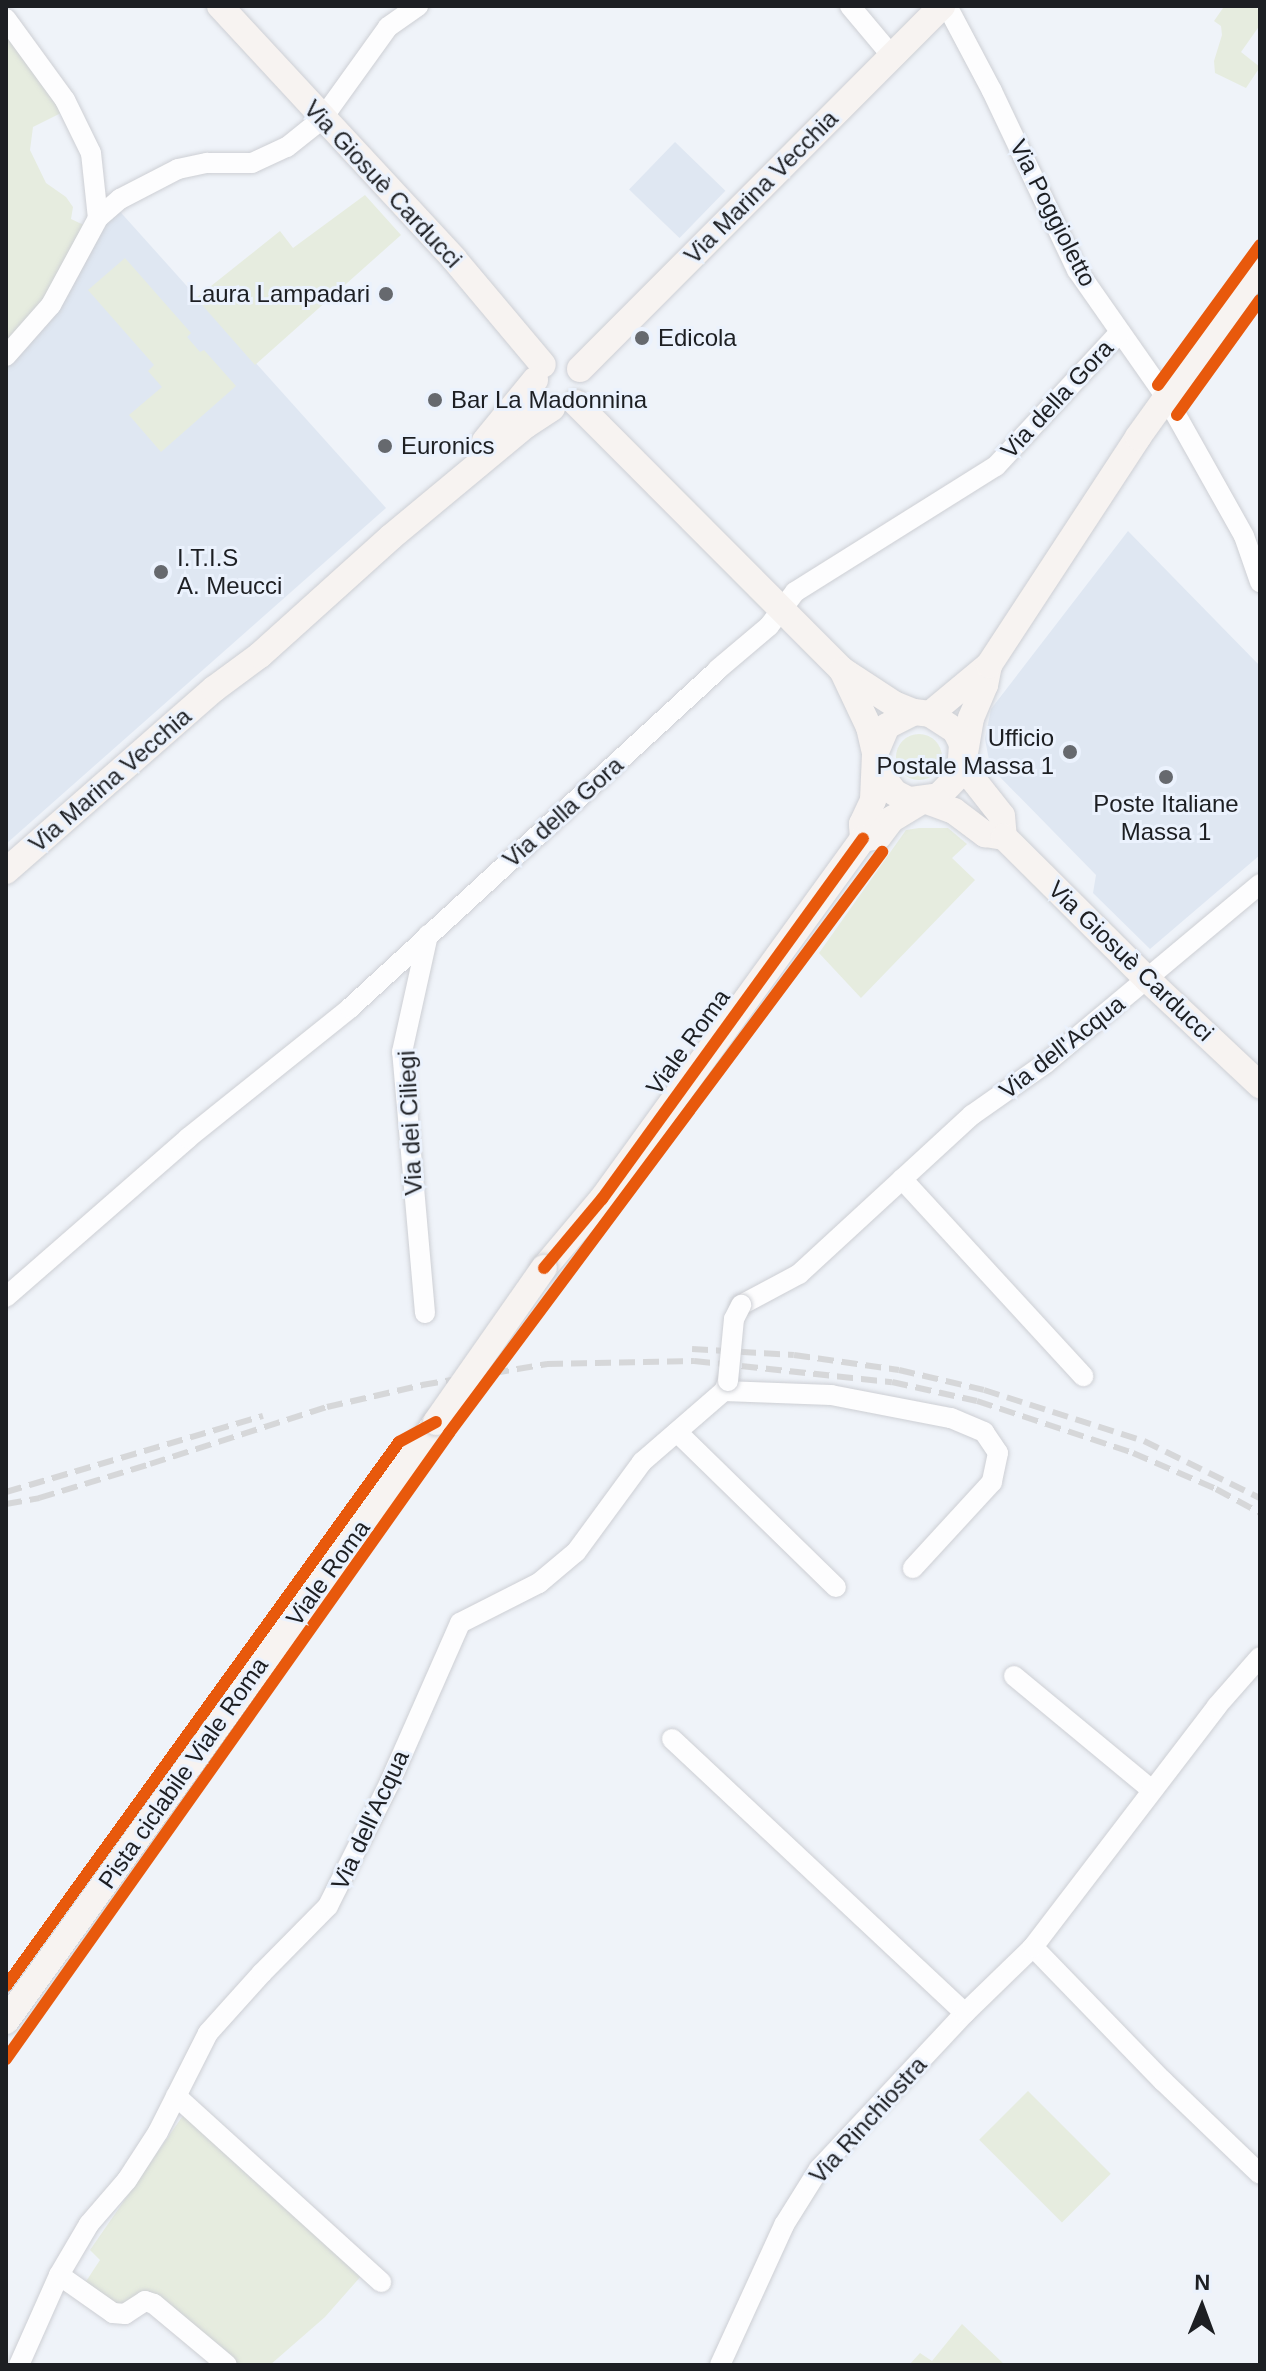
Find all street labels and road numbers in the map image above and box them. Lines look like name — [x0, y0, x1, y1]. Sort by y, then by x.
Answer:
street label: Via Giosuè Carducci — [298, 94, 468, 274]
street label: Via Marina Vecchia — [678, 104, 844, 270]
street label: Via Poggioletto — [1004, 135, 1102, 291]
street label: Via della Gora — [995, 334, 1119, 464]
street label: Via Marina Vecchia — [23, 702, 197, 858]
street label: Via della Gora — [497, 751, 629, 873]
street label: Via Giosuè Carducci — [1042, 875, 1220, 1047]
street label: Viale Roma — [640, 984, 736, 1100]
street label: Via dell'Acqua — [994, 989, 1130, 1105]
street label: Via dei Ciliegi — [392, 1050, 428, 1196]
street label: Viale Roma — [280, 1515, 376, 1631]
street label: Pista ciclabile Viale Roma — [92, 1652, 274, 1894]
street label: Via dell'Acqua — [325, 1746, 415, 1894]
street label: Via Rinchiostra — [803, 2051, 933, 2189]

